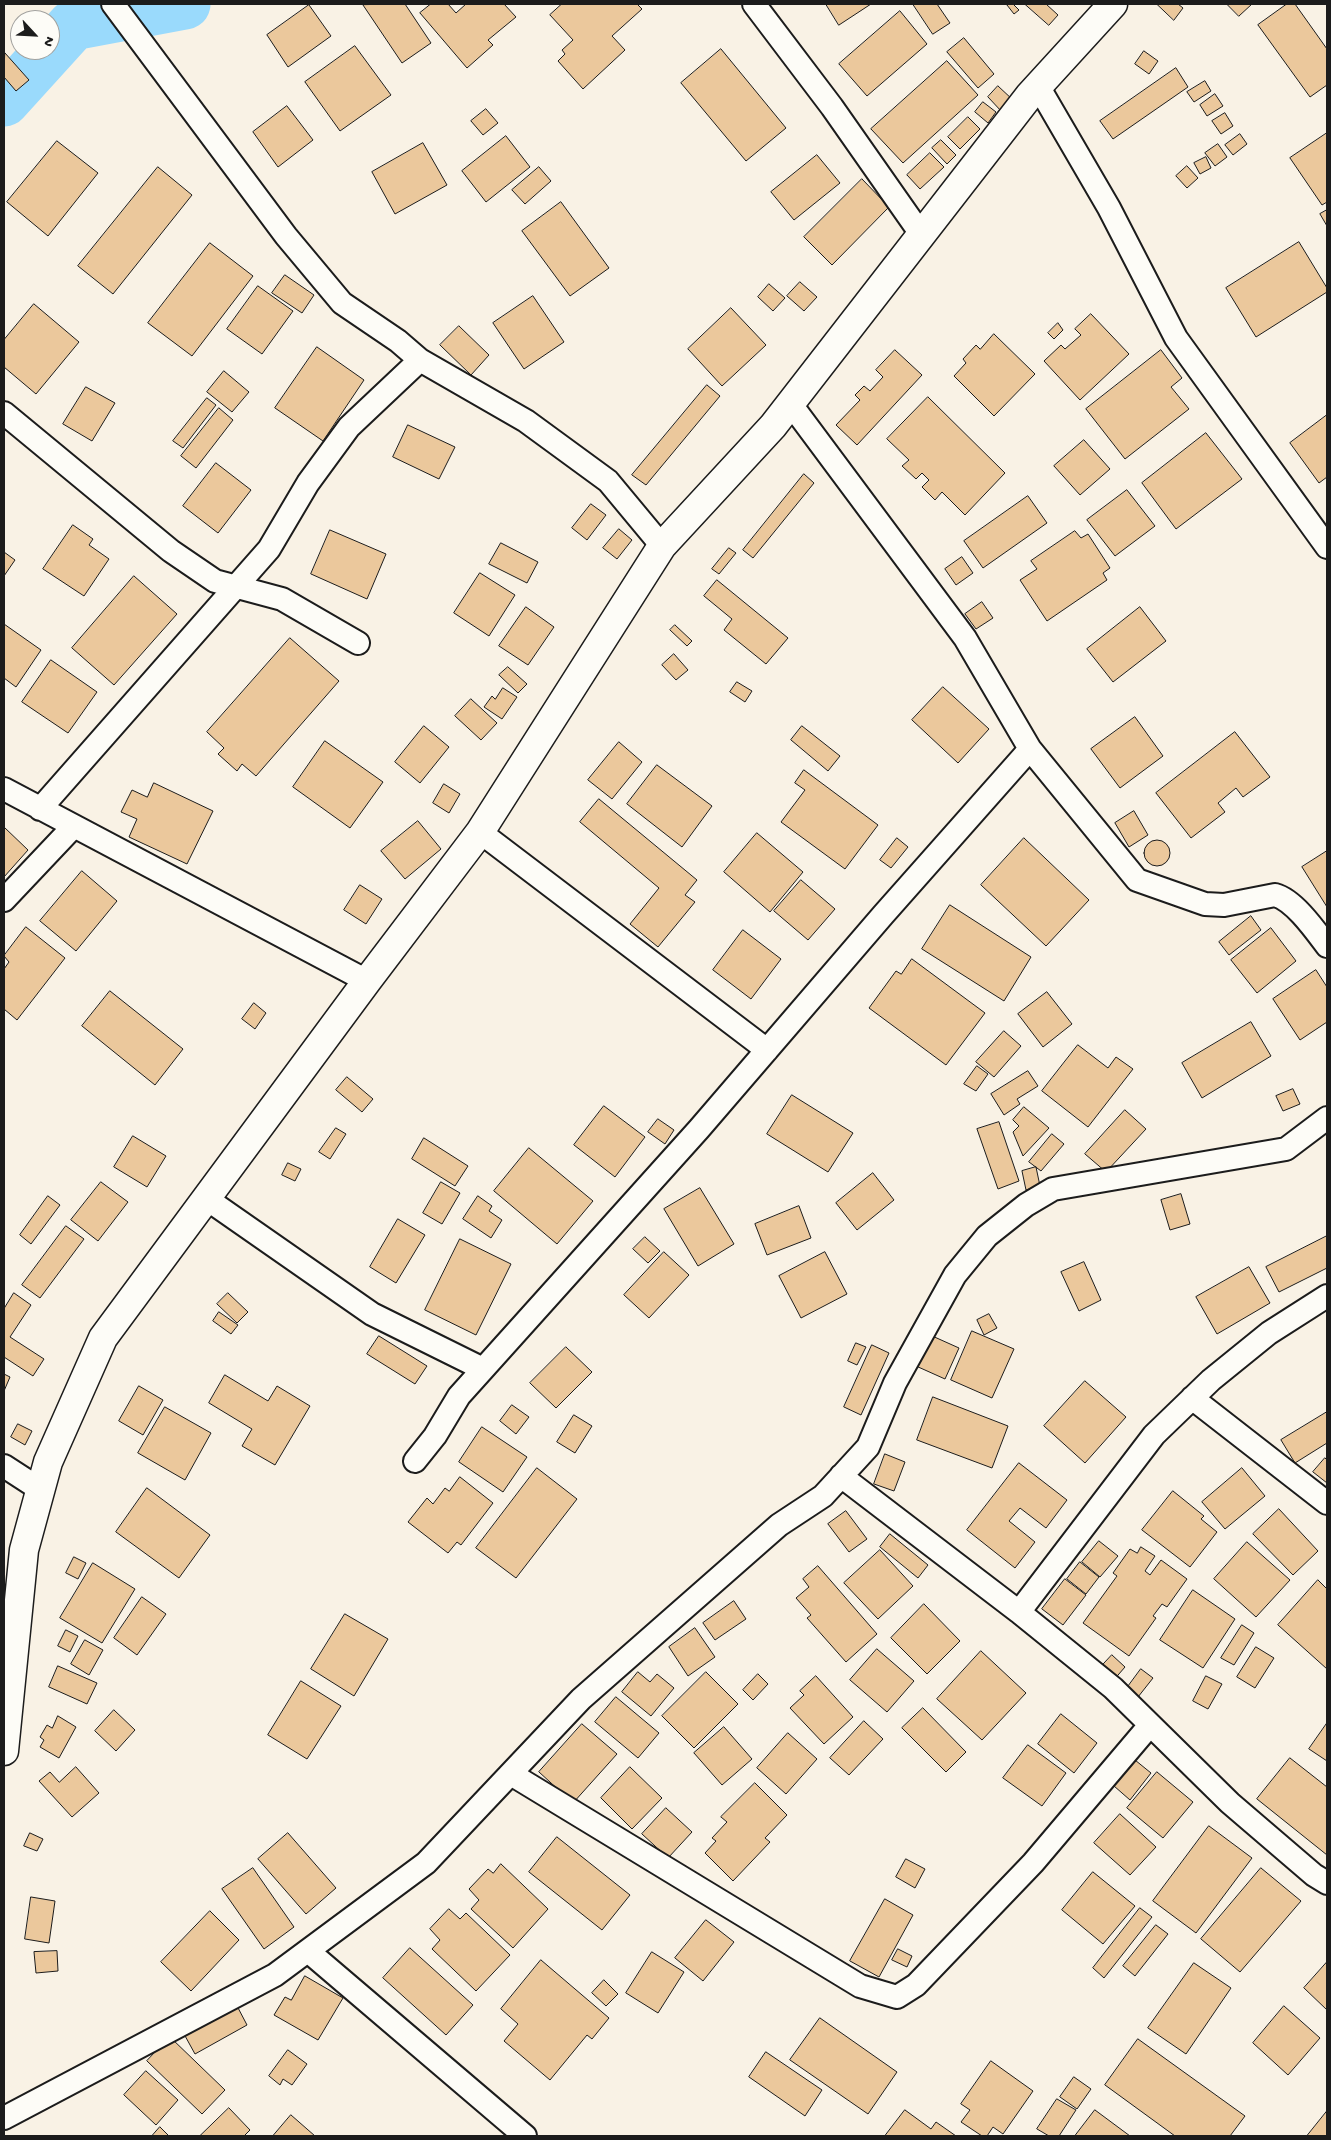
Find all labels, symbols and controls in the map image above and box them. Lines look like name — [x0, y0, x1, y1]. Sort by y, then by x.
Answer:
north arrow — [10, 10, 60, 60]
text: N — [39, 33, 58, 49]

